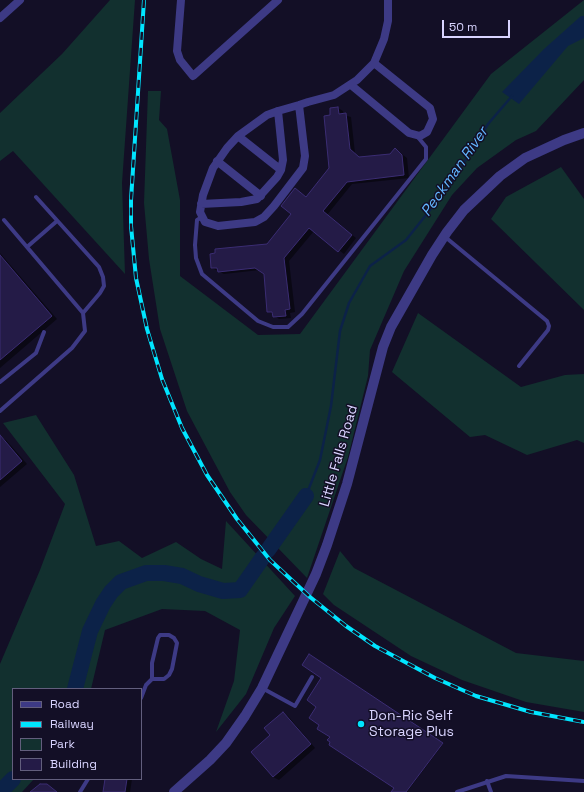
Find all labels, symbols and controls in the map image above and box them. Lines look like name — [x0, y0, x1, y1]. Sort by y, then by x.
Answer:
scale bar — [444, 12, 512, 38]
text: 50 m — [449, 19, 477, 35]
water label: Peckman River — [418, 124, 492, 220]
street label: Little Falls Road — [316, 403, 362, 509]
legend — [12, 688, 142, 780]
text: Road — [50, 696, 79, 712]
place label: Don-Ric Self Storage Plus — [369, 708, 454, 740]
text: Railway — [50, 716, 94, 732]
marker: Don-Ric Self Storage Plus — [356, 719, 366, 729]
text: Park — [50, 736, 75, 752]
text: Building — [50, 756, 97, 772]

